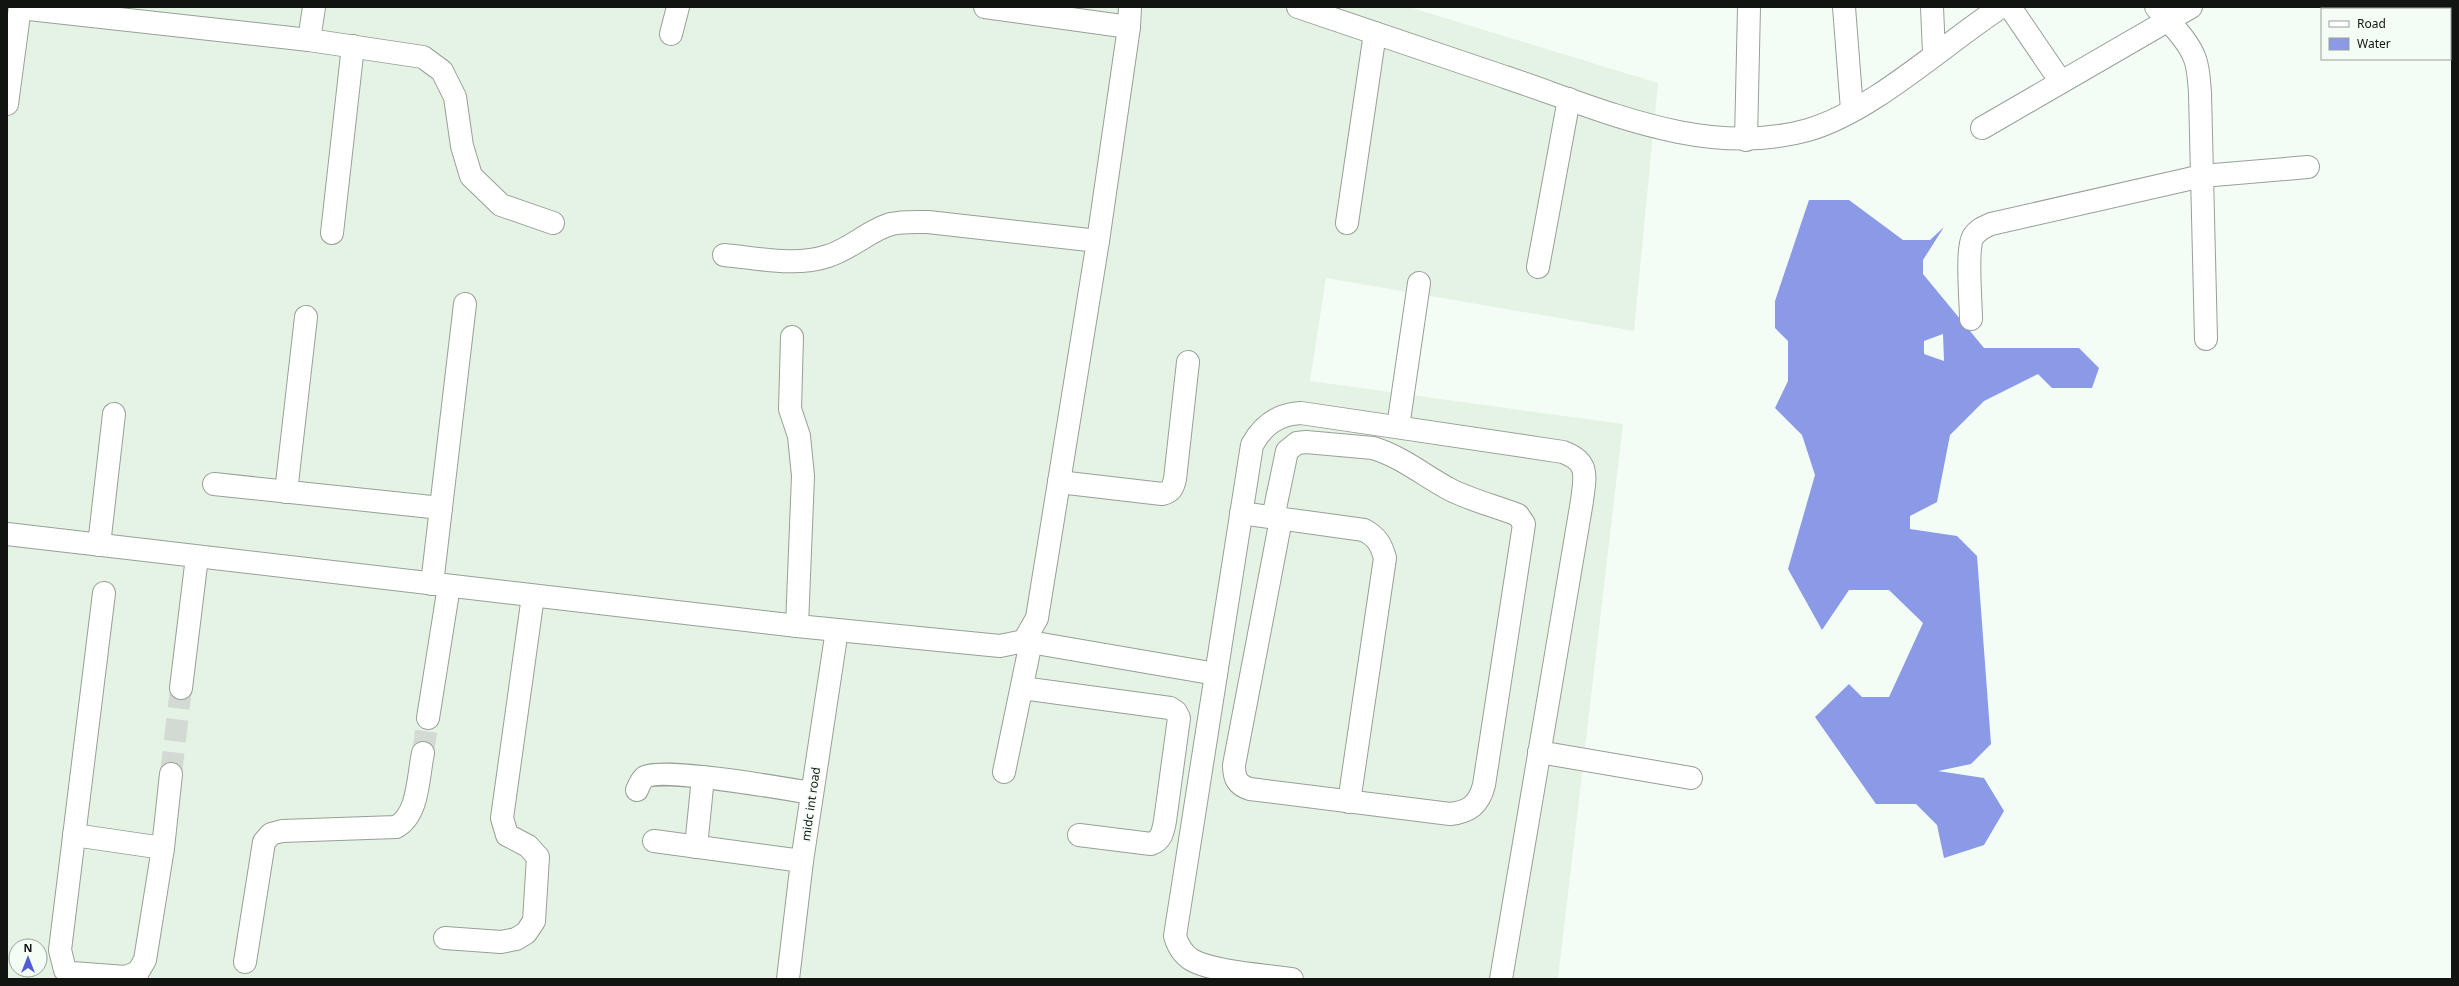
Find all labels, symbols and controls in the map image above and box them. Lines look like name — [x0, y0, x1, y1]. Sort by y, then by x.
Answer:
legend — [2321, 8, 2451, 60]
text: Road — [2357, 15, 2386, 32]
text: Water — [2357, 35, 2391, 52]
street label: midc int road — [797, 766, 824, 842]
north arrow — [8, 938, 48, 978]
text: N — [24, 940, 32, 955]

